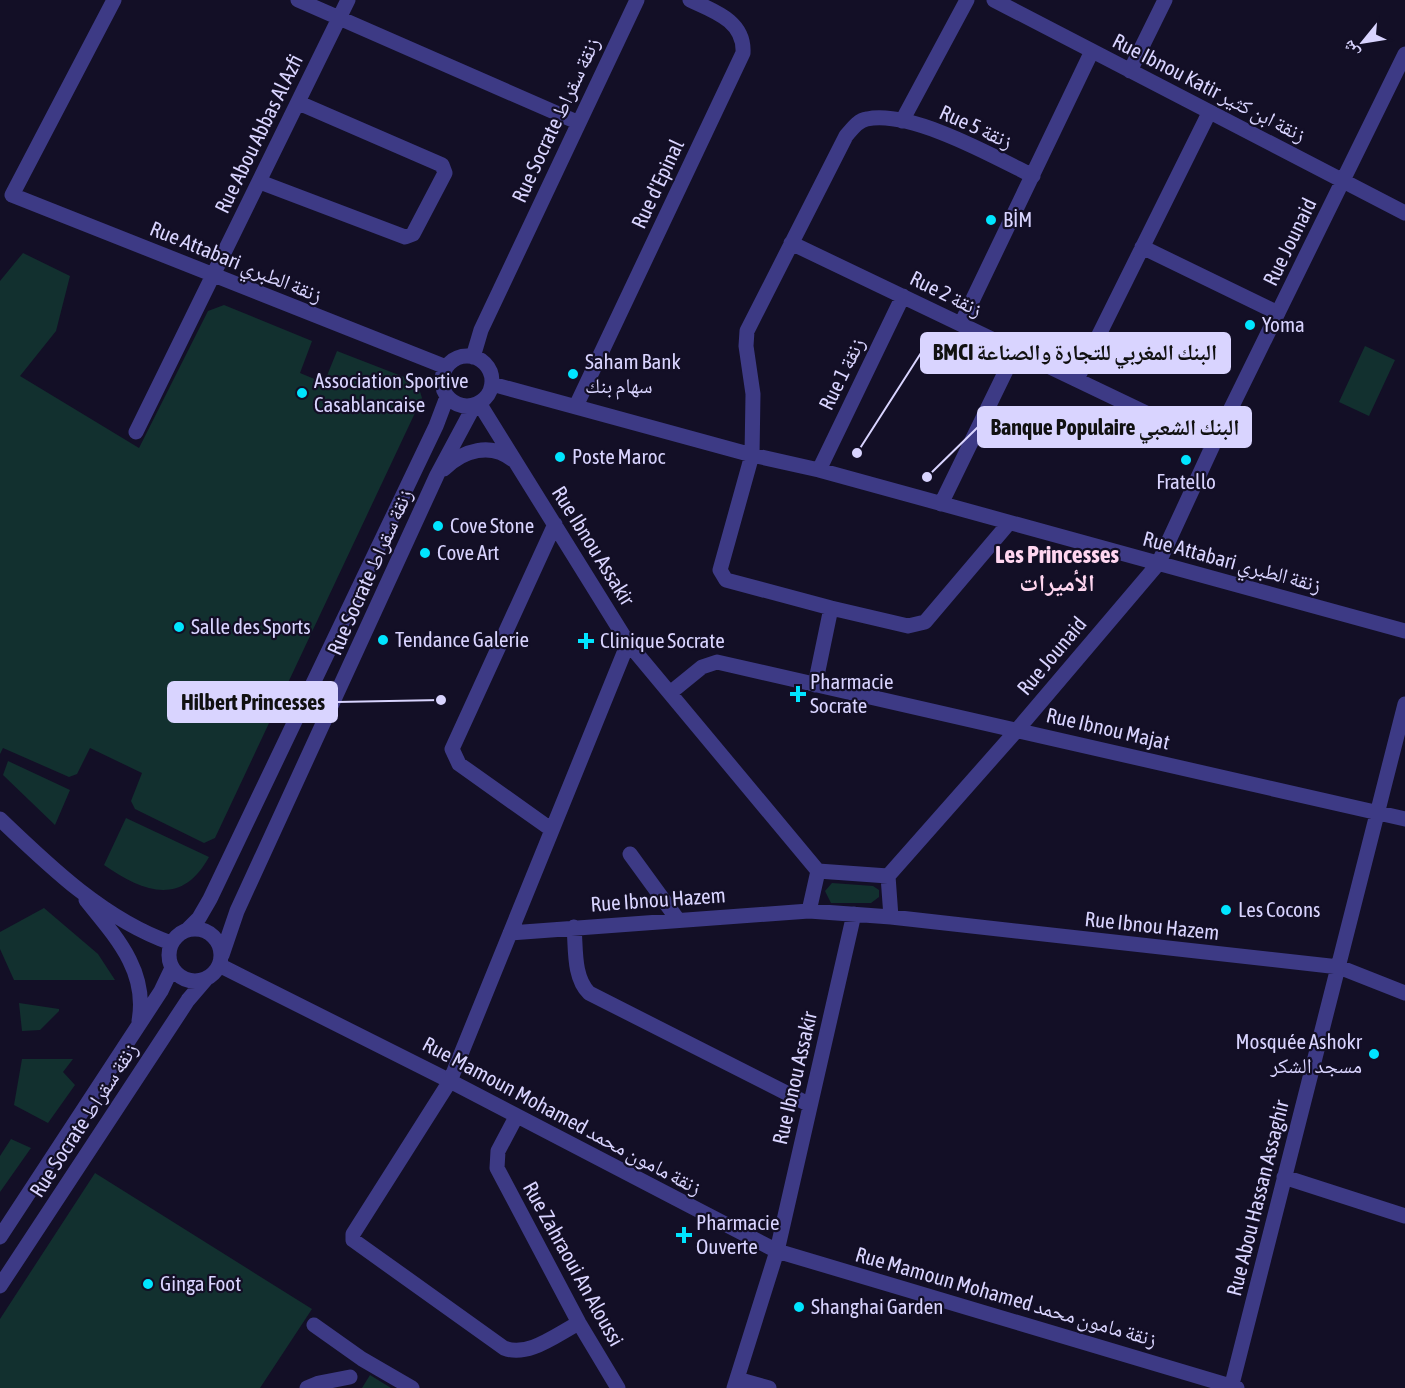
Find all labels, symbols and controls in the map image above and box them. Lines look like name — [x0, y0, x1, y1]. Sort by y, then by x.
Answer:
north arrow — [1333, 12, 1393, 72]
street label: Rue Ibnou Katir زنقة ابن كثير — [1108, 28, 1310, 148]
street label: Rue Socrate زنقة سقراط — [506, 33, 604, 206]
text: ش — [1338, 37, 1363, 61]
street label: Rue Abou Abbas Al Azfi — [209, 50, 307, 217]
street label: Rue 5 زنقة — [936, 99, 1017, 153]
street label: Rue d'Epinal — [626, 135, 688, 232]
street label: Rue Jounaid — [1258, 194, 1321, 289]
place label: BİM — [1003, 207, 1032, 231]
marker: BİM — [984, 213, 998, 227]
street label: Rue Attabari زنقة الطبري — [145, 216, 326, 312]
street label: Rue 2 زنقة — [906, 265, 986, 321]
place label: Yoma — [1262, 312, 1305, 336]
marker: Yoma — [1243, 318, 1257, 332]
callout: BMCI البنك المغربي للتجارة والصناعة — [921, 333, 1230, 373]
street label: Rue 1 زنقة — [813, 334, 869, 414]
text: BMCI البنك المغربي للتجارة والصناعة — [933, 339, 1217, 369]
place label: Saham Bank سهام بنك — [585, 349, 681, 400]
marker: Saham Bank سهام بنك — [566, 367, 580, 381]
place label: Association Sportive Casablancaise — [314, 368, 469, 416]
marker: Association Sportive Casablancaise — [295, 386, 309, 400]
callout: Banque Populaire البنك الشعبي — [978, 407, 1251, 447]
text: Banque Populaire البنك الشعبي — [990, 414, 1240, 444]
place label: Poste Maroc — [572, 444, 666, 468]
marker: Poste Maroc — [553, 450, 567, 464]
marker: Fratello — [1179, 453, 1193, 467]
place label: Fratello — [1156, 469, 1216, 493]
street label: Rue Ibnou Assakir — [548, 481, 640, 610]
street label: Rue Socrate زنقة سقراط — [322, 485, 417, 658]
place label: Cove Stone — [450, 513, 534, 537]
marker: Cove Stone — [431, 519, 445, 533]
street label: Rue Attabari زنقة الطبري — [1139, 526, 1324, 602]
place label: Cove Art — [437, 540, 499, 564]
district label: Les Princesses الأميرات — [995, 541, 1120, 597]
marker: Cove Art — [418, 546, 432, 560]
street label: Rue Jounaid — [1012, 611, 1091, 699]
place label: Salle des Sports — [191, 614, 311, 638]
marker: Salle des Sports — [172, 620, 186, 634]
place label: Tendance Galerie — [395, 627, 529, 651]
place label: Clinique Socrate — [600, 628, 725, 652]
marker: Clinique Socrate — [577, 632, 595, 650]
marker: Tendance Galerie — [376, 633, 390, 647]
place label: Pharmacie Socrate — [810, 669, 893, 717]
callout: Hilbert Princesses — [168, 682, 337, 722]
marker: Pharmacie Socrate — [791, 687, 805, 701]
text: Hilbert Princesses — [181, 689, 325, 715]
street label: Rue Ibnou Majat — [1044, 702, 1172, 754]
street label: Rue Ibnou Hazem — [590, 882, 726, 916]
place label: Les Cocons — [1238, 897, 1321, 921]
marker: Les Cocons — [1219, 903, 1233, 917]
street label: Rue Ibnou Hazem — [1084, 906, 1221, 944]
street label: Rue Ibnou Assakir — [767, 1008, 821, 1147]
place label: Mosquée Ashokr مسجد الشكر — [1236, 1029, 1363, 1077]
street label: Rue Mamoun Mohamed زنقة مامون محمد — [418, 1031, 706, 1200]
street label: Rue Socrate زنقة سقراط — [24, 1038, 142, 1201]
marker: Mosquée Ashokr مسجد الشكر — [1367, 1047, 1381, 1061]
street label: Rue Abou Hassan Assaghir — [1221, 1097, 1293, 1298]
street label: Rue Zahraoui An Aloussi — [519, 1177, 629, 1350]
place label: Pharmacie Ouverte — [696, 1210, 779, 1258]
marker: Pharmacie Ouverte — [677, 1228, 691, 1242]
street label: Rue Mamoun Mohamed زنقة مامون محمد — [853, 1241, 1160, 1352]
place label: Ginga Foot — [160, 1271, 241, 1295]
marker: Ginga Foot — [141, 1277, 155, 1291]
place label: Shanghai Garden — [811, 1294, 943, 1318]
marker: Shanghai Garden — [792, 1300, 806, 1314]

